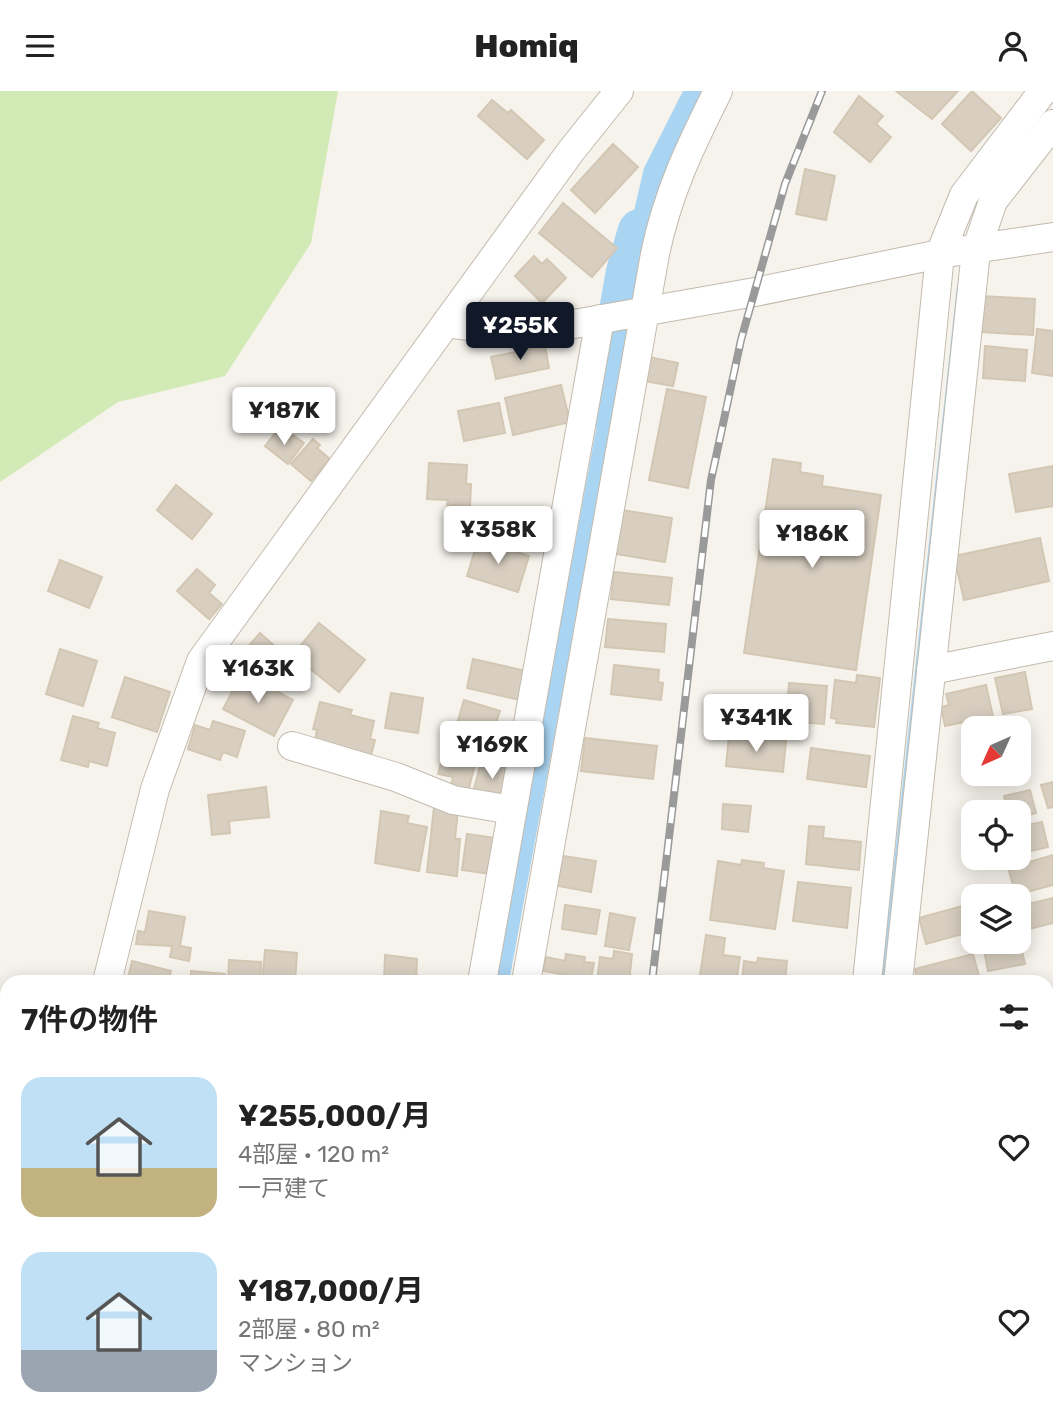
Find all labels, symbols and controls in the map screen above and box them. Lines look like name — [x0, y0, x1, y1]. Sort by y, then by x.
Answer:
icon: menu — [21, 27, 59, 65]
text: Homiq — [474, 27, 579, 65]
icon: person — [994, 27, 1032, 65]
pin: ¥255K — [471, 303, 569, 362]
text: ¥255K — [482, 311, 558, 339]
pin: ¥187K — [235, 387, 333, 447]
text: ¥187K — [248, 396, 320, 424]
pin: ¥358K — [449, 507, 547, 566]
pin: ¥186K — [763, 511, 861, 570]
text: ¥358K — [460, 515, 536, 543]
text: ¥186K — [775, 519, 849, 547]
pin: ¥163K — [209, 645, 307, 705]
text: ¥163K — [222, 654, 294, 682]
pin: ¥341K — [707, 695, 805, 754]
text: ¥341K — [720, 703, 792, 731]
north arrow — [961, 716, 1031, 786]
map controls — [961, 716, 1031, 954]
pin: ¥169K — [443, 721, 541, 781]
text: ¥169K — [456, 730, 528, 758]
button: locate — [961, 800, 1031, 870]
button: layers — [961, 884, 1031, 954]
icon: filters — [995, 998, 1033, 1036]
text: 7件の物件 — [21, 1002, 158, 1038]
text: ¥255,000/月 — [238, 1098, 431, 1134]
icon: home — [77, 1105, 161, 1189]
icon: heart — [995, 1128, 1033, 1166]
text: 4部屋 · 120 m² — [238, 1140, 389, 1168]
text: 一戸建て — [238, 1174, 330, 1202]
text: ¥187,000/月 — [238, 1273, 424, 1309]
icon: home — [77, 1280, 161, 1364]
icon: heart — [995, 1303, 1033, 1341]
text: 2部屋 · 80 m² — [238, 1315, 380, 1343]
text: マンション — [238, 1349, 353, 1377]

